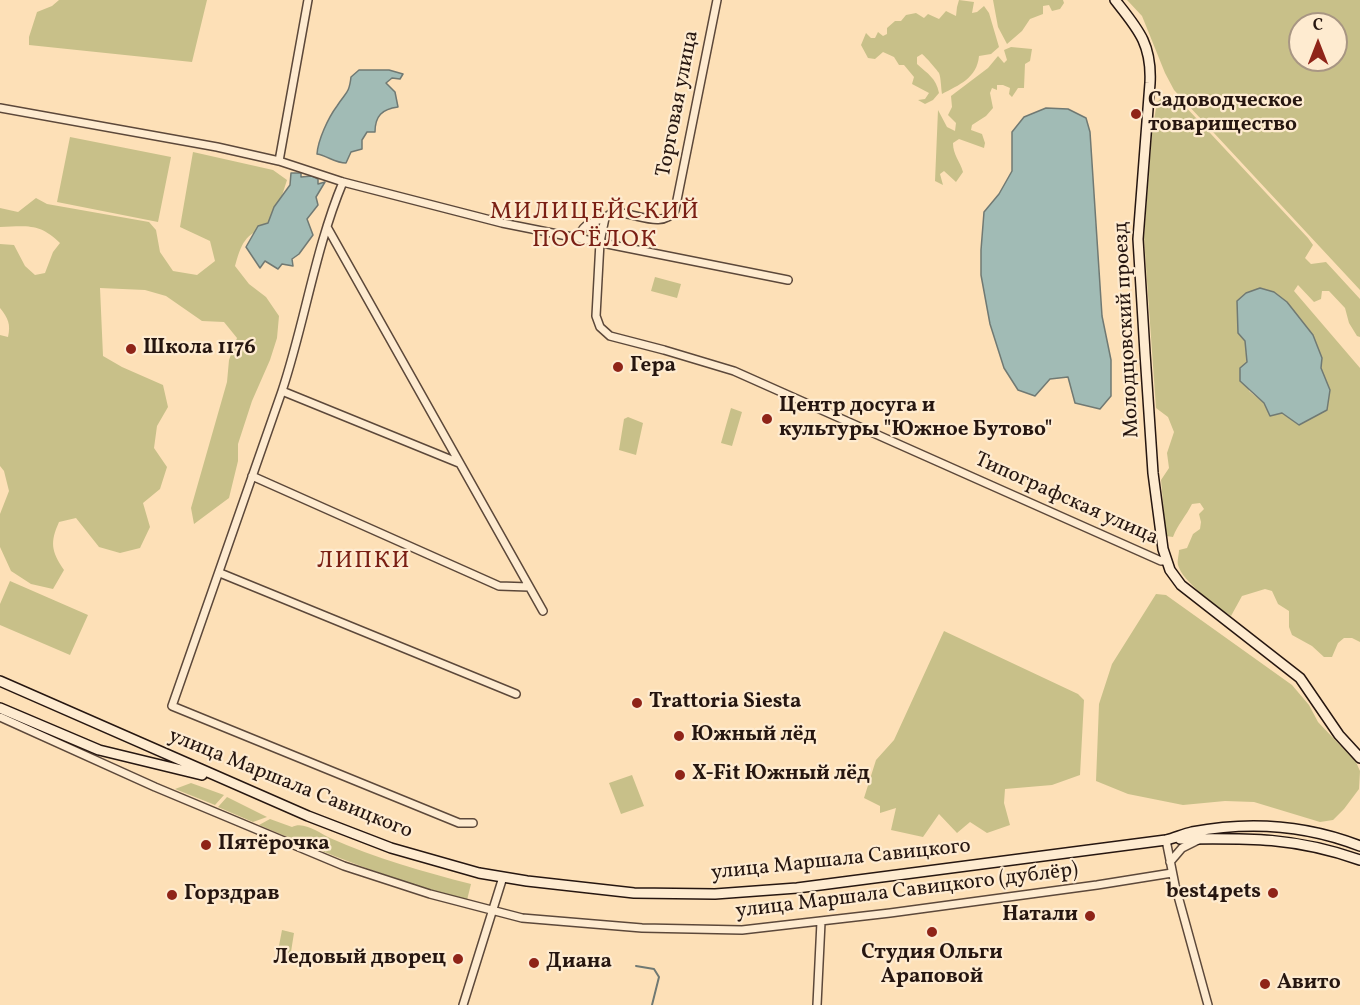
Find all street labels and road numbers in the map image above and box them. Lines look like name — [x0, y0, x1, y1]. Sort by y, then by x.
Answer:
street label: Торговая улица — [652, 29, 706, 179]
street label: Молодцовский проезд — [1110, 221, 1146, 439]
street label: Типографская улица — [970, 448, 1162, 552]
street label: улица Маршала Савицкого — [164, 724, 416, 846]
street label: улица Маршала Савицкого — [710, 835, 972, 887]
street label: улица Маршала Савицкого (дублёр) — [734, 858, 1080, 926]

